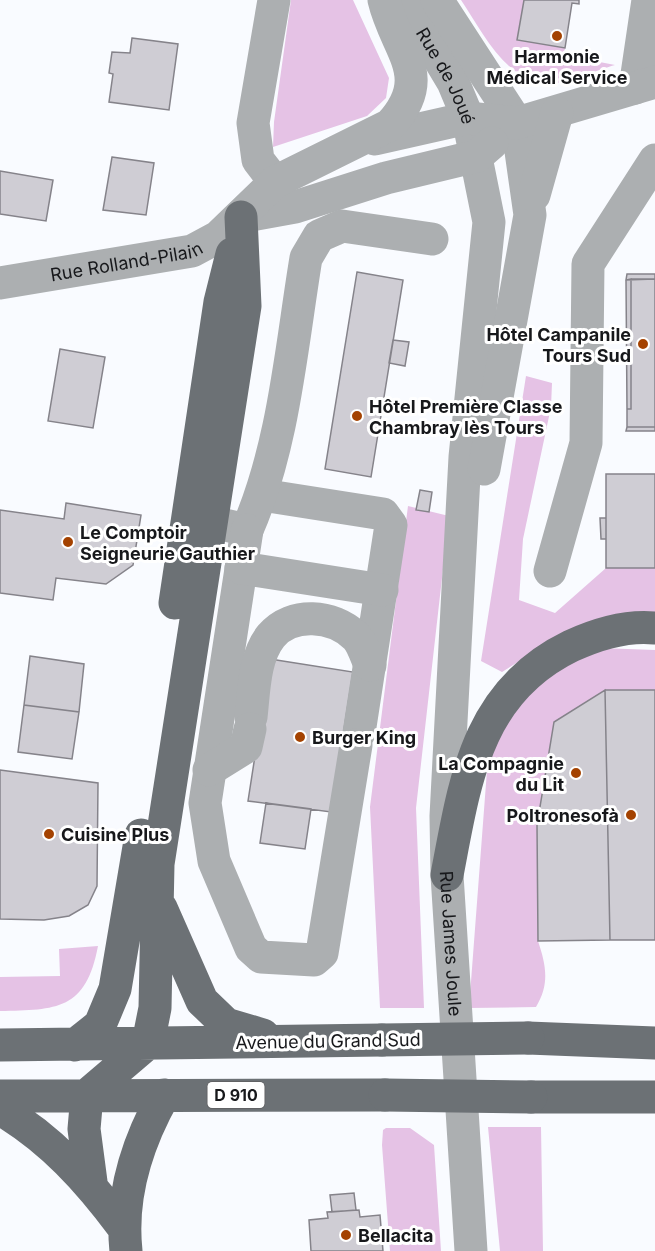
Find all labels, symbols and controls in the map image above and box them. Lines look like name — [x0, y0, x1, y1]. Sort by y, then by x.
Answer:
street label: Rue de Joué — [412, 24, 479, 126]
marker: Harmonie Médical Service — [550, 29, 564, 43]
place label: Harmonie Médical Service — [486, 46, 628, 88]
street label: Rue Rolland-Pilain — [49, 237, 206, 285]
place label: Hôtel Campanile Tours Sud — [486, 324, 631, 366]
marker: Hôtel Campanile Tours Sud — [636, 337, 650, 351]
place label: Hôtel Première Classe Chambray lès Tours — [369, 396, 563, 438]
marker: Hôtel Première Classe Chambray lès Tours — [350, 409, 364, 423]
place label: Le Comptoir Seigneurie Gauthier — [80, 522, 255, 564]
marker: Le Comptoir Seigneurie Gauthier — [61, 535, 75, 549]
place label: Burger King — [312, 727, 416, 748]
marker: Burger King — [293, 730, 307, 744]
place label: La Compagnie du Lit — [438, 753, 564, 795]
marker: La Compagnie du Lit — [569, 766, 583, 780]
place label: Poltronesofà — [506, 805, 619, 826]
marker: Poltronesofà — [624, 808, 638, 822]
place label: Cuisine Plus — [61, 824, 169, 845]
marker: Cuisine Plus — [42, 827, 56, 841]
street label: Rue James Joule — [436, 870, 466, 1017]
street label: Avenue du Grand Sud — [235, 1029, 421, 1053]
road number: D 910 — [208, 1082, 264, 1108]
place label: Bellacita — [358, 1225, 433, 1246]
marker: Bellacita — [339, 1228, 353, 1242]

